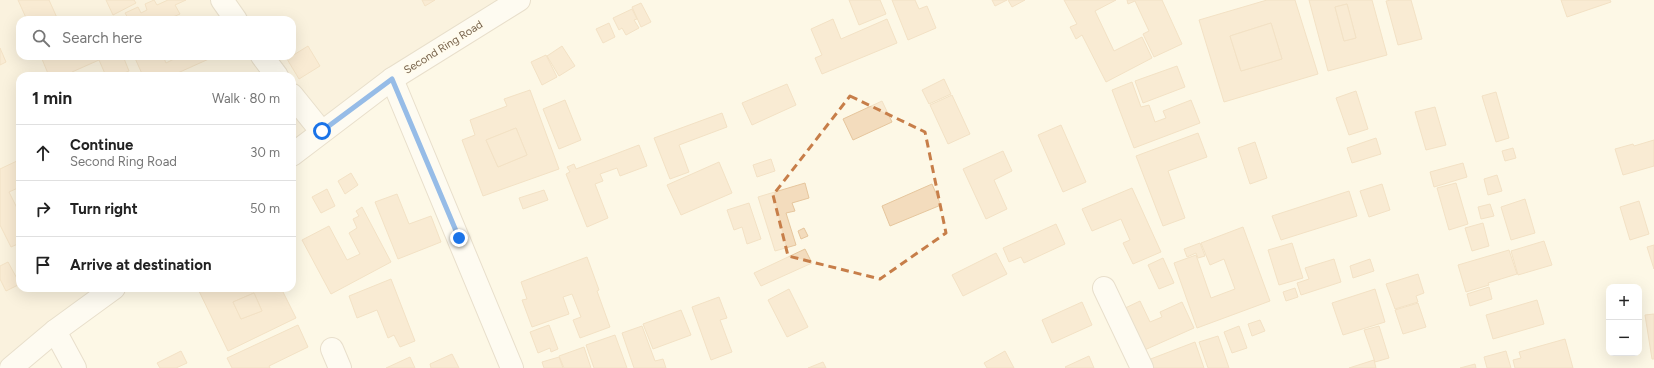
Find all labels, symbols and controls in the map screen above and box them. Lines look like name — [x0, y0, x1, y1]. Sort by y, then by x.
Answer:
search box — [16, 16, 296, 60]
street label: Second Ring Road — [401, 18, 485, 77]
icon: search — [30, 27, 52, 49]
text: Search here — [62, 29, 142, 47]
text: 1 min — [32, 88, 72, 108]
text: Walk · 80 m — [212, 91, 280, 106]
route start — [313, 122, 331, 140]
text: Continue — [70, 136, 133, 154]
icon: ahead — [32, 142, 54, 164]
text: 30 m — [250, 145, 280, 160]
text: Second Ring Road — [70, 154, 177, 169]
icon: right — [32, 198, 54, 220]
text: Turn right — [70, 200, 138, 218]
text: 50 m — [250, 201, 280, 216]
route end — [450, 229, 468, 247]
icon: arrive — [32, 254, 54, 276]
text: Arrive at destination — [70, 256, 211, 274]
map controls — [1606, 284, 1642, 356]
button: + — [1606, 284, 1642, 320]
button: − — [1606, 320, 1642, 356]

